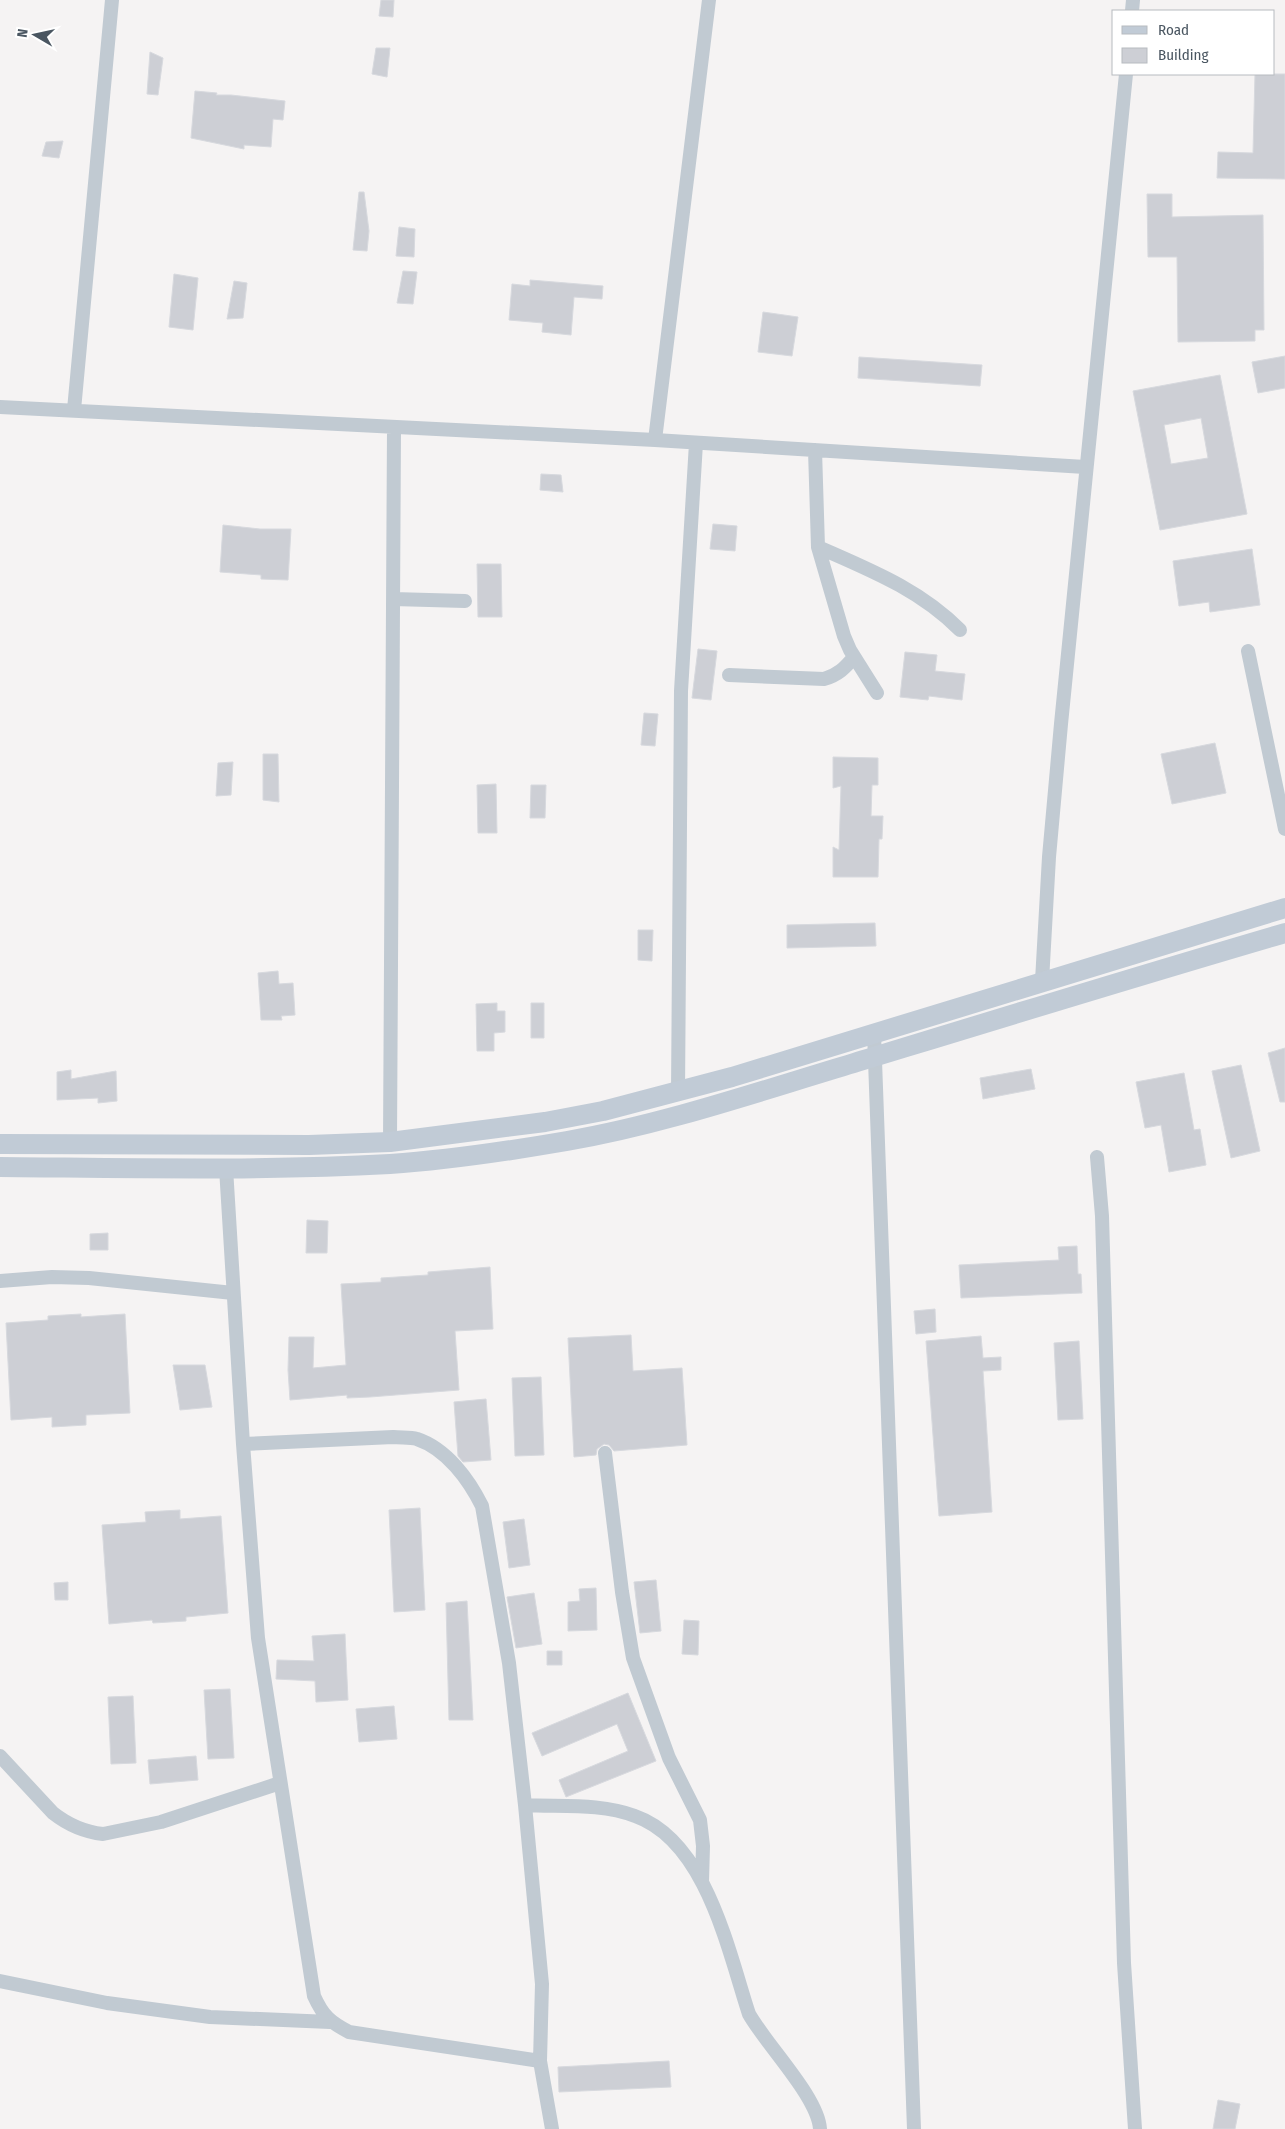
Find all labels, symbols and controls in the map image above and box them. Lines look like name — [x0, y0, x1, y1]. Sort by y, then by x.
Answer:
north arrow — [10, 10, 60, 60]
legend — [1112, 10, 1275, 75]
text: Road — [1158, 21, 1189, 39]
text: N — [14, 28, 32, 39]
text: Building — [1158, 46, 1209, 64]

